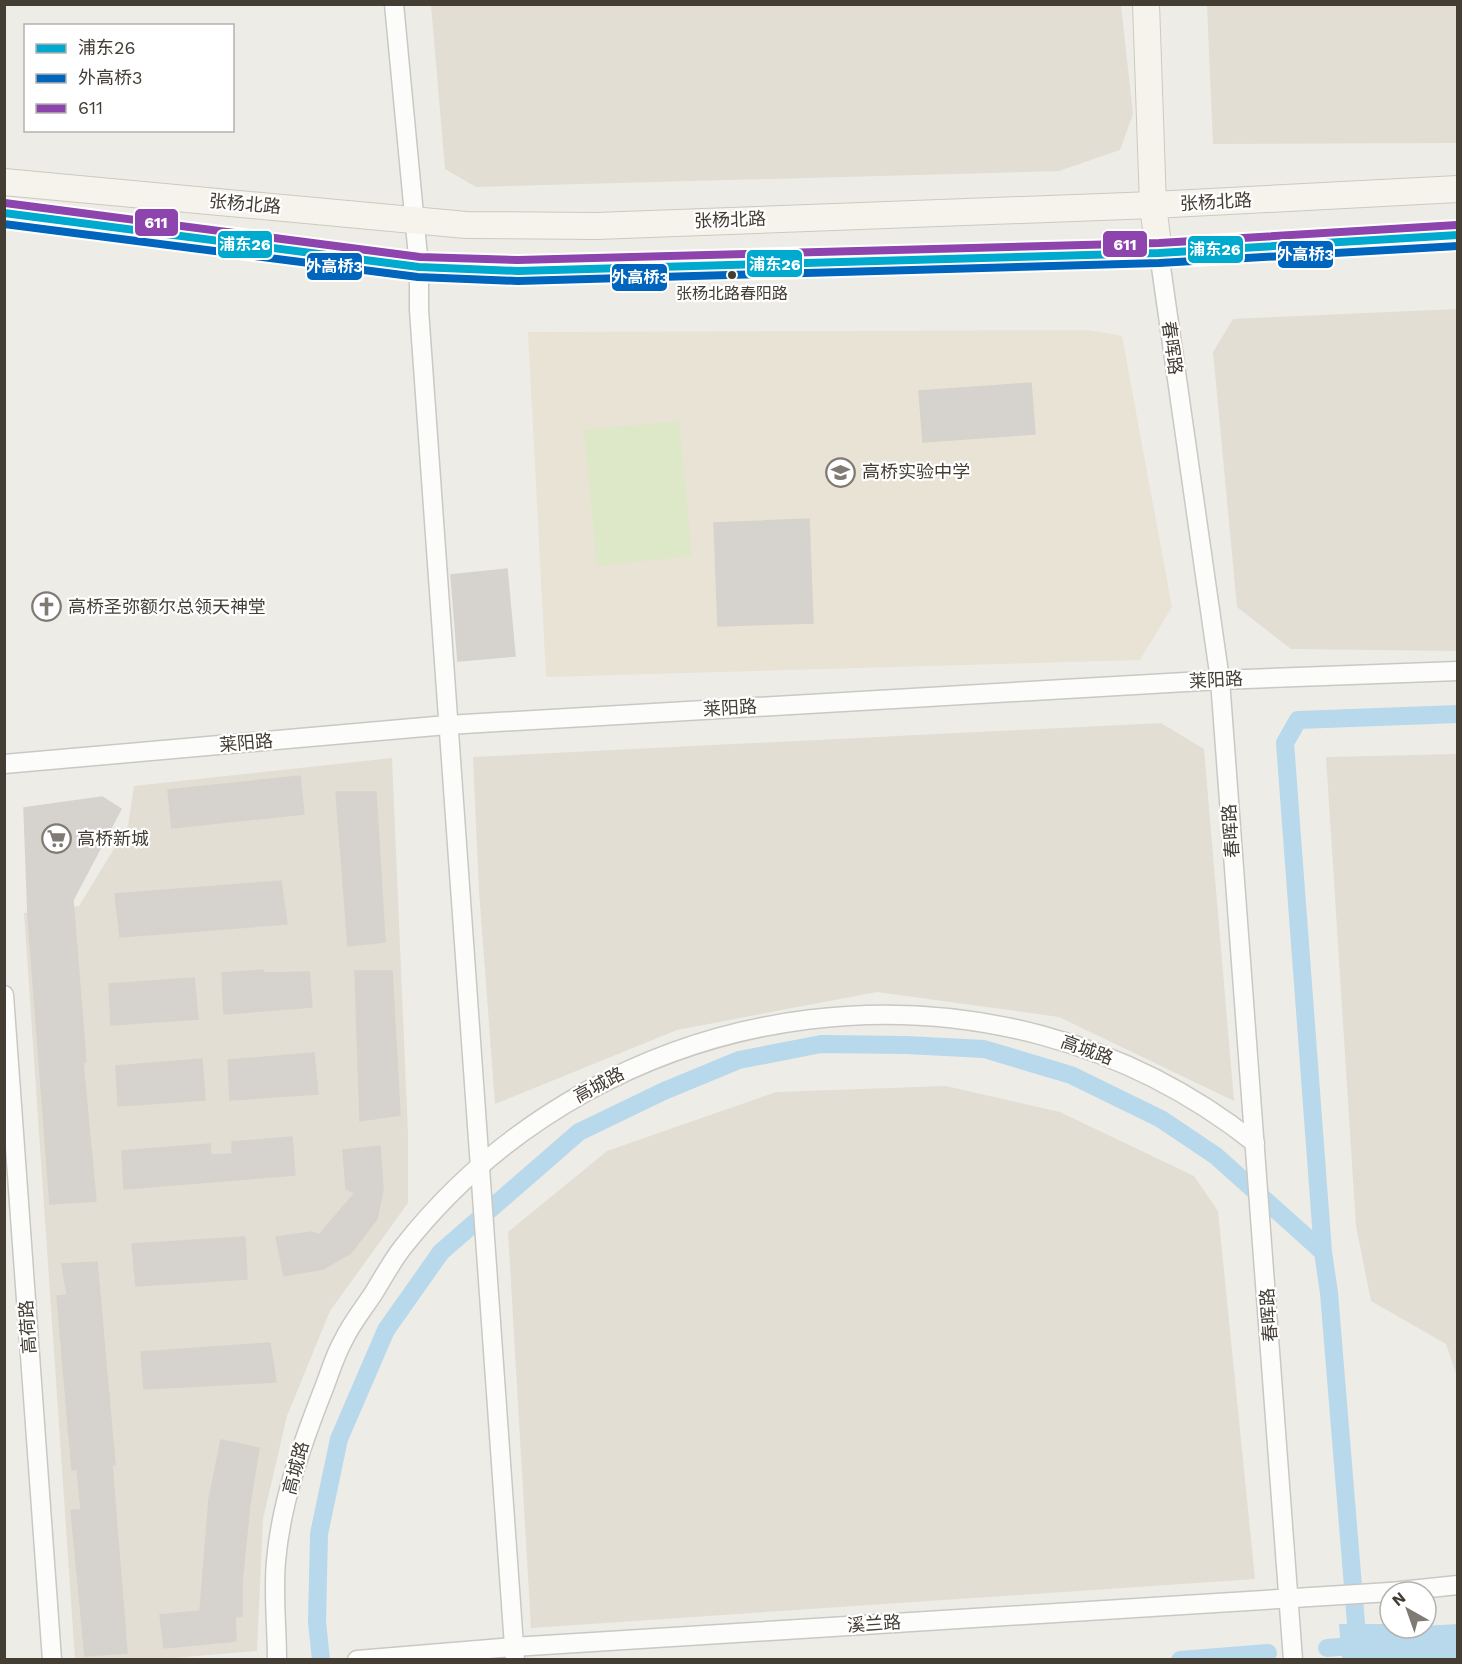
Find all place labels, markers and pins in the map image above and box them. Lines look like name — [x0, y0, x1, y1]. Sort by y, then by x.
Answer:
marker: 张杨北路春阳路 — [726, 269, 738, 281]
place label: 张杨北路春阳路 — [676, 284, 788, 303]
school or university icon: 高桥实验中学 — [825, 456, 857, 488]
place label: 高桥实验中学 — [862, 461, 970, 482]
church icon: 高桥圣弥额尔总领天神堂 — [31, 591, 63, 623]
place label: 高桥圣弥额尔总领天神堂 — [68, 596, 266, 617]
supermarket icon: 高桥新城 — [40, 823, 72, 855]
place label: 高桥新城 — [77, 828, 149, 849]

